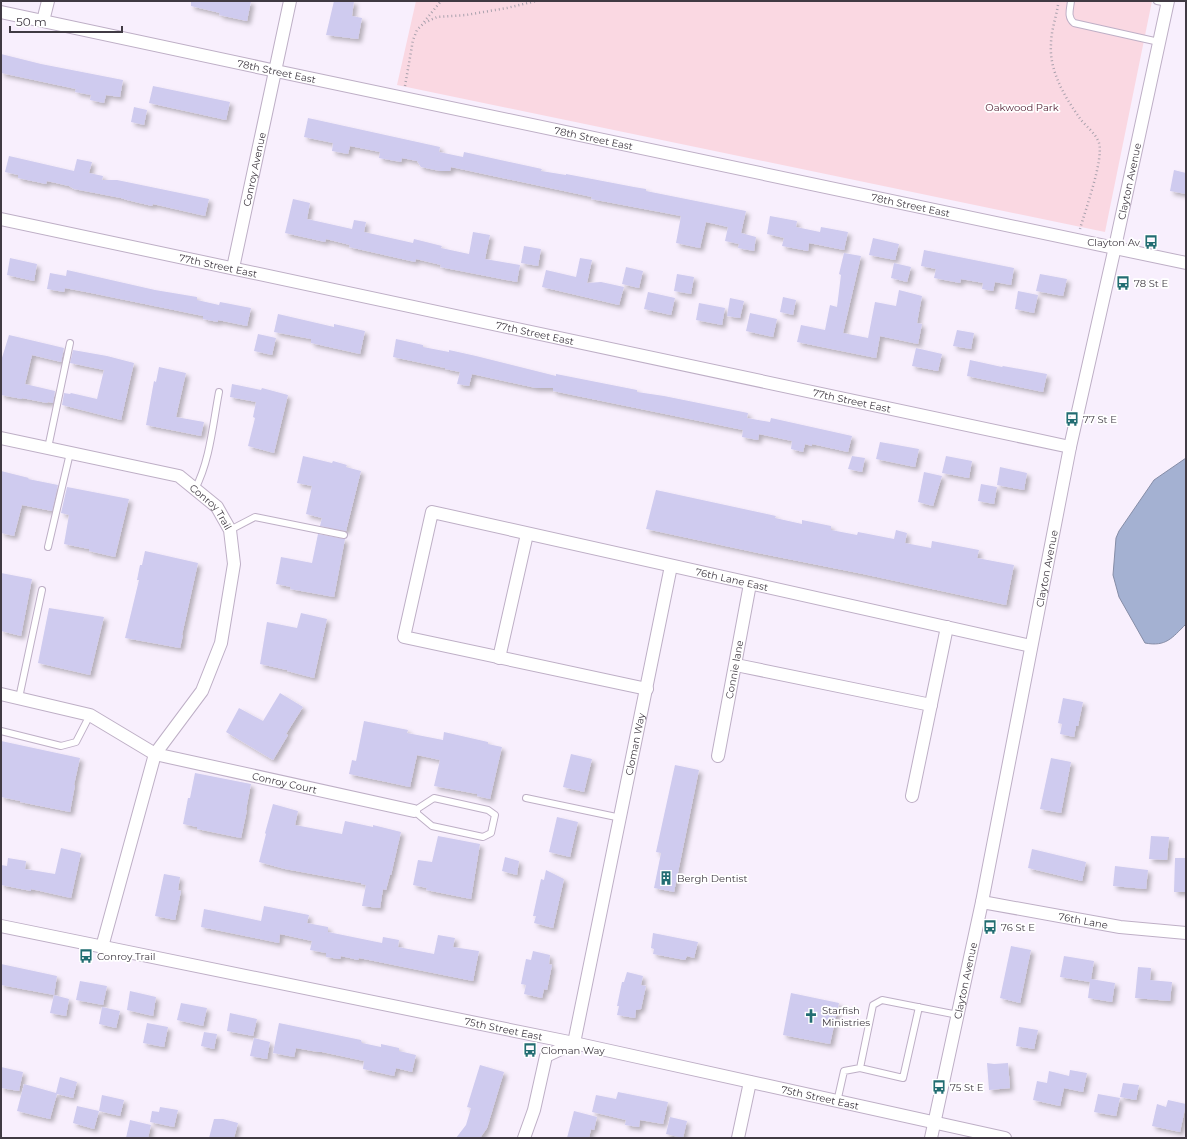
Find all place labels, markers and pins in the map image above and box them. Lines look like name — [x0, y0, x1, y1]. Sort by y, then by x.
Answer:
bus stop icon: Clayton Av — [1143, 234, 1159, 250]
place label: Clayton Av — [1087, 236, 1141, 249]
bus stop icon: 78 St E — [1115, 275, 1131, 291]
place label: 78 St E — [1134, 277, 1169, 290]
bus stop icon: 77 St E — [1064, 411, 1080, 427]
place label: 77 St E — [1083, 413, 1117, 426]
building icon: Bergh Dentist — [658, 870, 674, 886]
place label: Bergh Dentist — [677, 872, 747, 885]
bus stop icon: 76 St E — [982, 919, 998, 935]
place label: 76 St E — [1001, 921, 1035, 934]
bus stop icon: Conroy Trail — [78, 948, 94, 964]
place label: Conroy Trail — [97, 950, 155, 963]
place label: Starfish Ministries — [822, 1004, 870, 1029]
church icon: Starfish Ministries — [803, 1008, 819, 1024]
bus stop icon: Cloman Way — [522, 1042, 538, 1058]
place label: Cloman Way — [541, 1044, 605, 1057]
bus stop icon: 75 St E — [931, 1079, 947, 1095]
place label: 75 St E — [950, 1081, 984, 1094]

